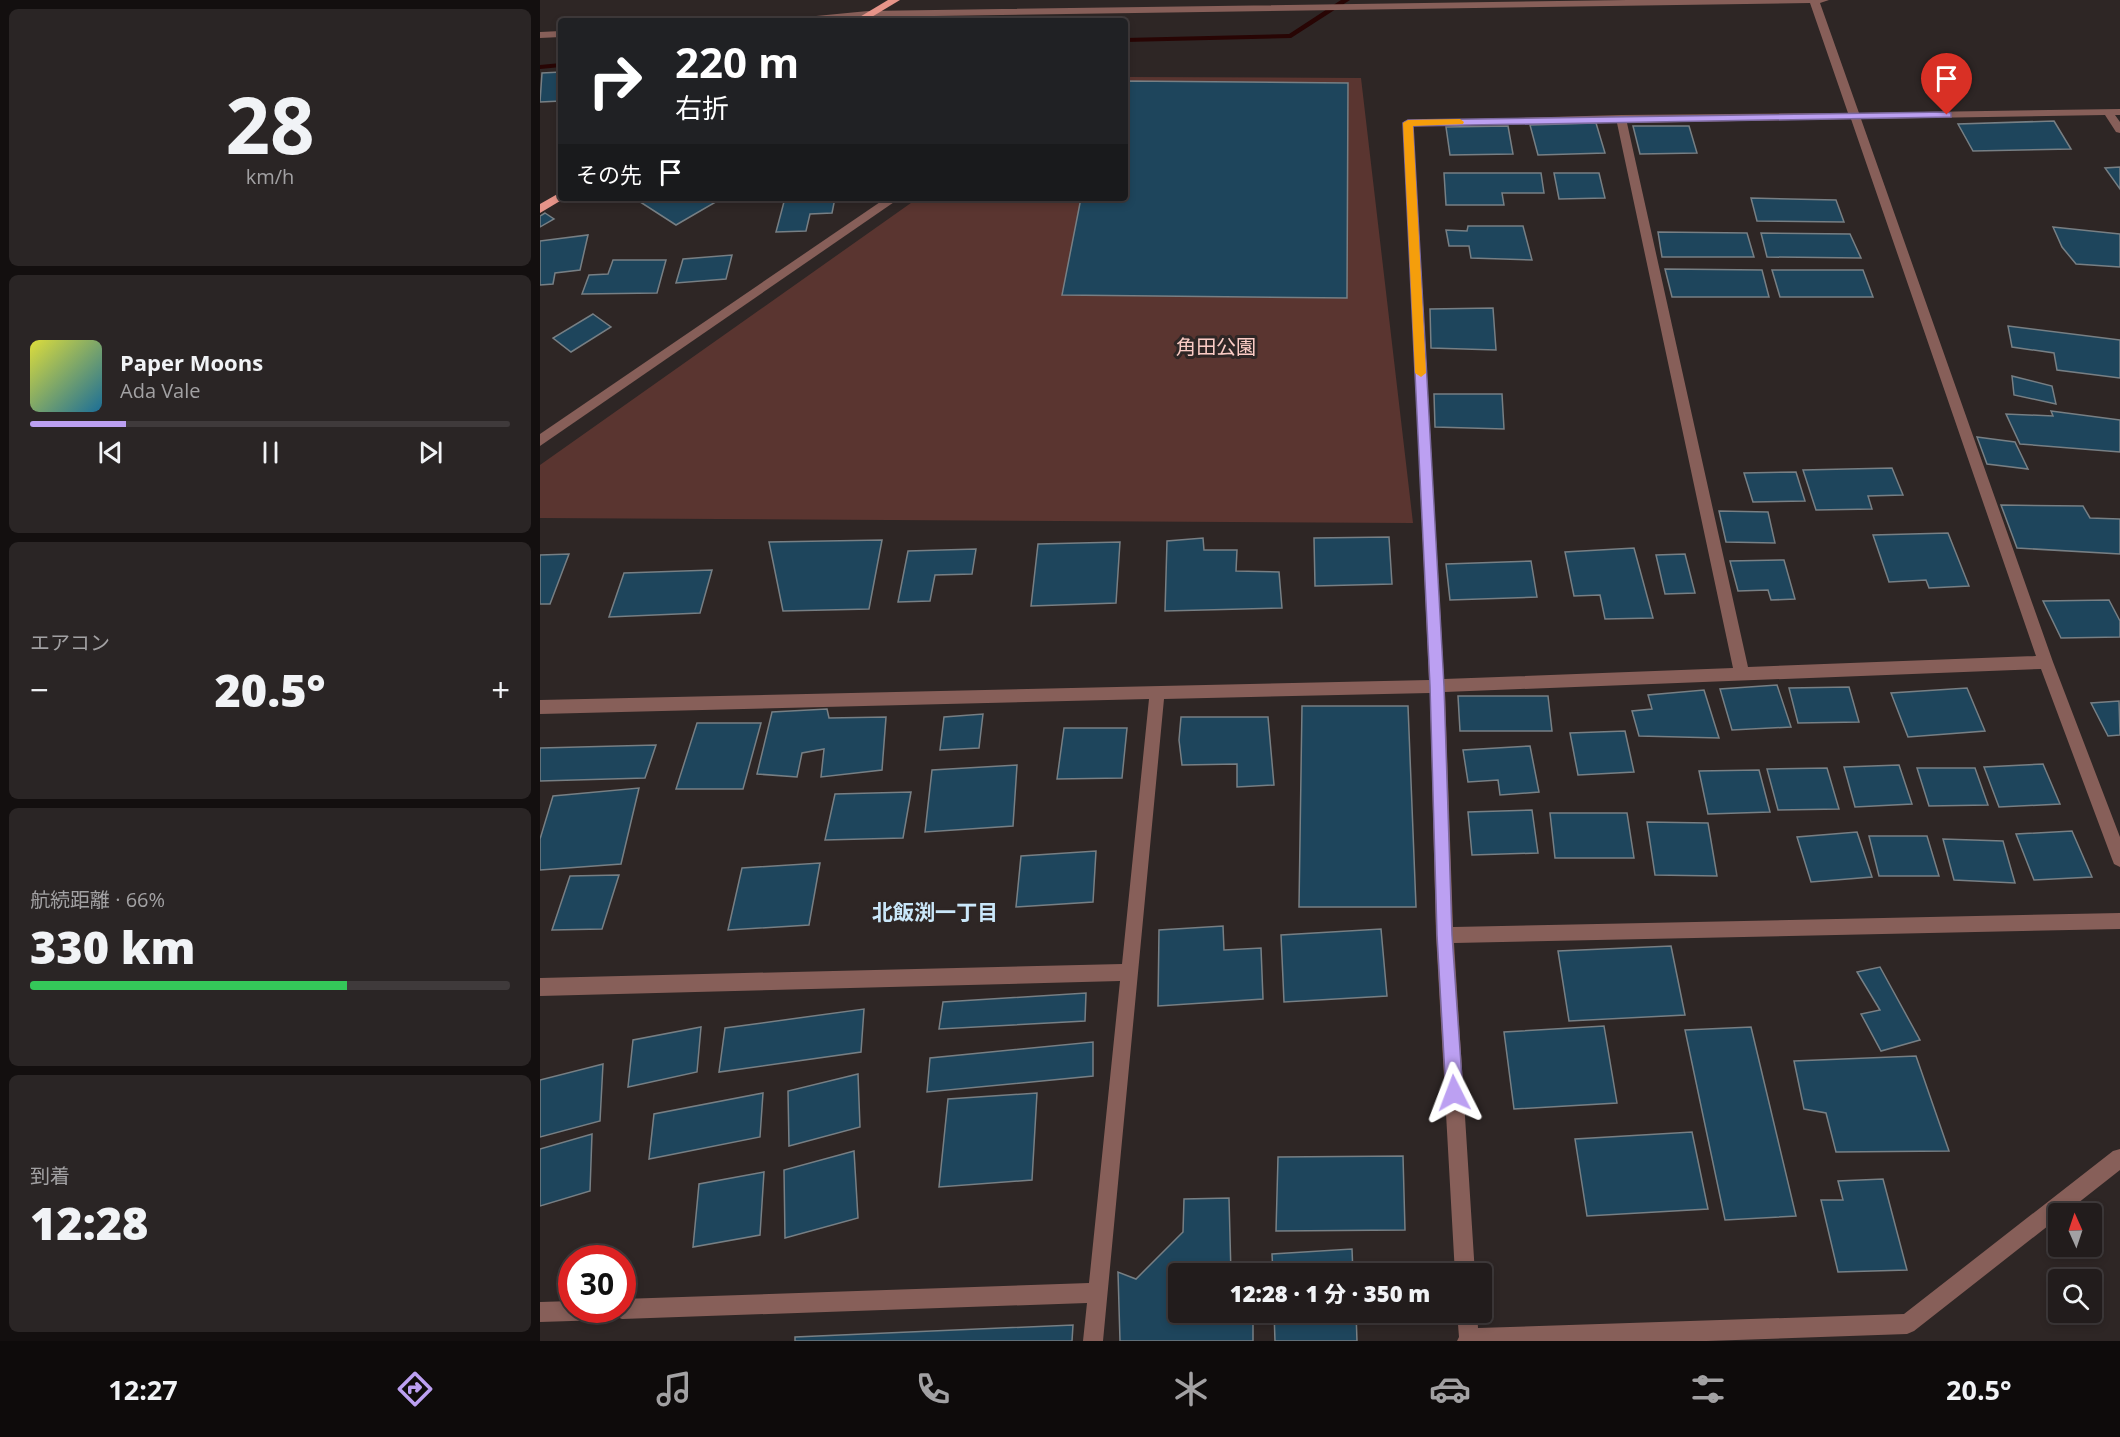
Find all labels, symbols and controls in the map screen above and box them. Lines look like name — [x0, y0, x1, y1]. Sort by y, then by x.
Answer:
text: 220 m — [675, 33, 799, 90]
icon: right — [576, 42, 654, 120]
pin — [1921, 53, 1972, 115]
icon: arrive — [1930, 62, 1963, 95]
text: 28 — [225, 71, 315, 177]
text: 右折 — [675, 89, 729, 126]
icon: arrive — [654, 156, 687, 189]
text: その先 — [576, 159, 642, 189]
text: km/h — [246, 163, 294, 190]
park label: 角田公園 — [1176, 333, 1256, 360]
text: Paper Moons — [120, 347, 263, 377]
text: Ada Vale — [120, 377, 201, 404]
icon: previous — [94, 436, 127, 469]
icon: pause — [254, 436, 287, 469]
icon: next — [414, 436, 447, 469]
text: エアコン — [30, 629, 110, 656]
text: 20.5° — [214, 659, 326, 720]
text: − — [30, 667, 49, 712]
text: + — [491, 667, 510, 712]
text: 航続距離 · 66% — [30, 886, 165, 913]
district label: 北飯渕一丁目 — [872, 898, 998, 926]
text: 330 km — [30, 916, 195, 977]
position arrow — [1422, 1061, 1486, 1125]
text: 到着 — [30, 1162, 70, 1189]
text: 12:28 — [30, 1192, 148, 1253]
north arrow — [2048, 1203, 2102, 1257]
map controls — [2048, 1203, 2102, 1323]
speed limit sign: 30 — [558, 1245, 636, 1323]
button: search — [2048, 1269, 2102, 1323]
text: 12:28 · 1 分 · 350 m — [1230, 1278, 1430, 1308]
icon: directions — [394, 1368, 436, 1410]
icon: music — [653, 1368, 695, 1410]
icon: phone — [912, 1368, 954, 1410]
icon: climate — [1170, 1368, 1212, 1410]
icon: car — [1429, 1368, 1471, 1410]
icon: filters — [1687, 1368, 1729, 1410]
text: 12:27 — [108, 1371, 178, 1408]
text: 20.5° — [1946, 1371, 2012, 1408]

